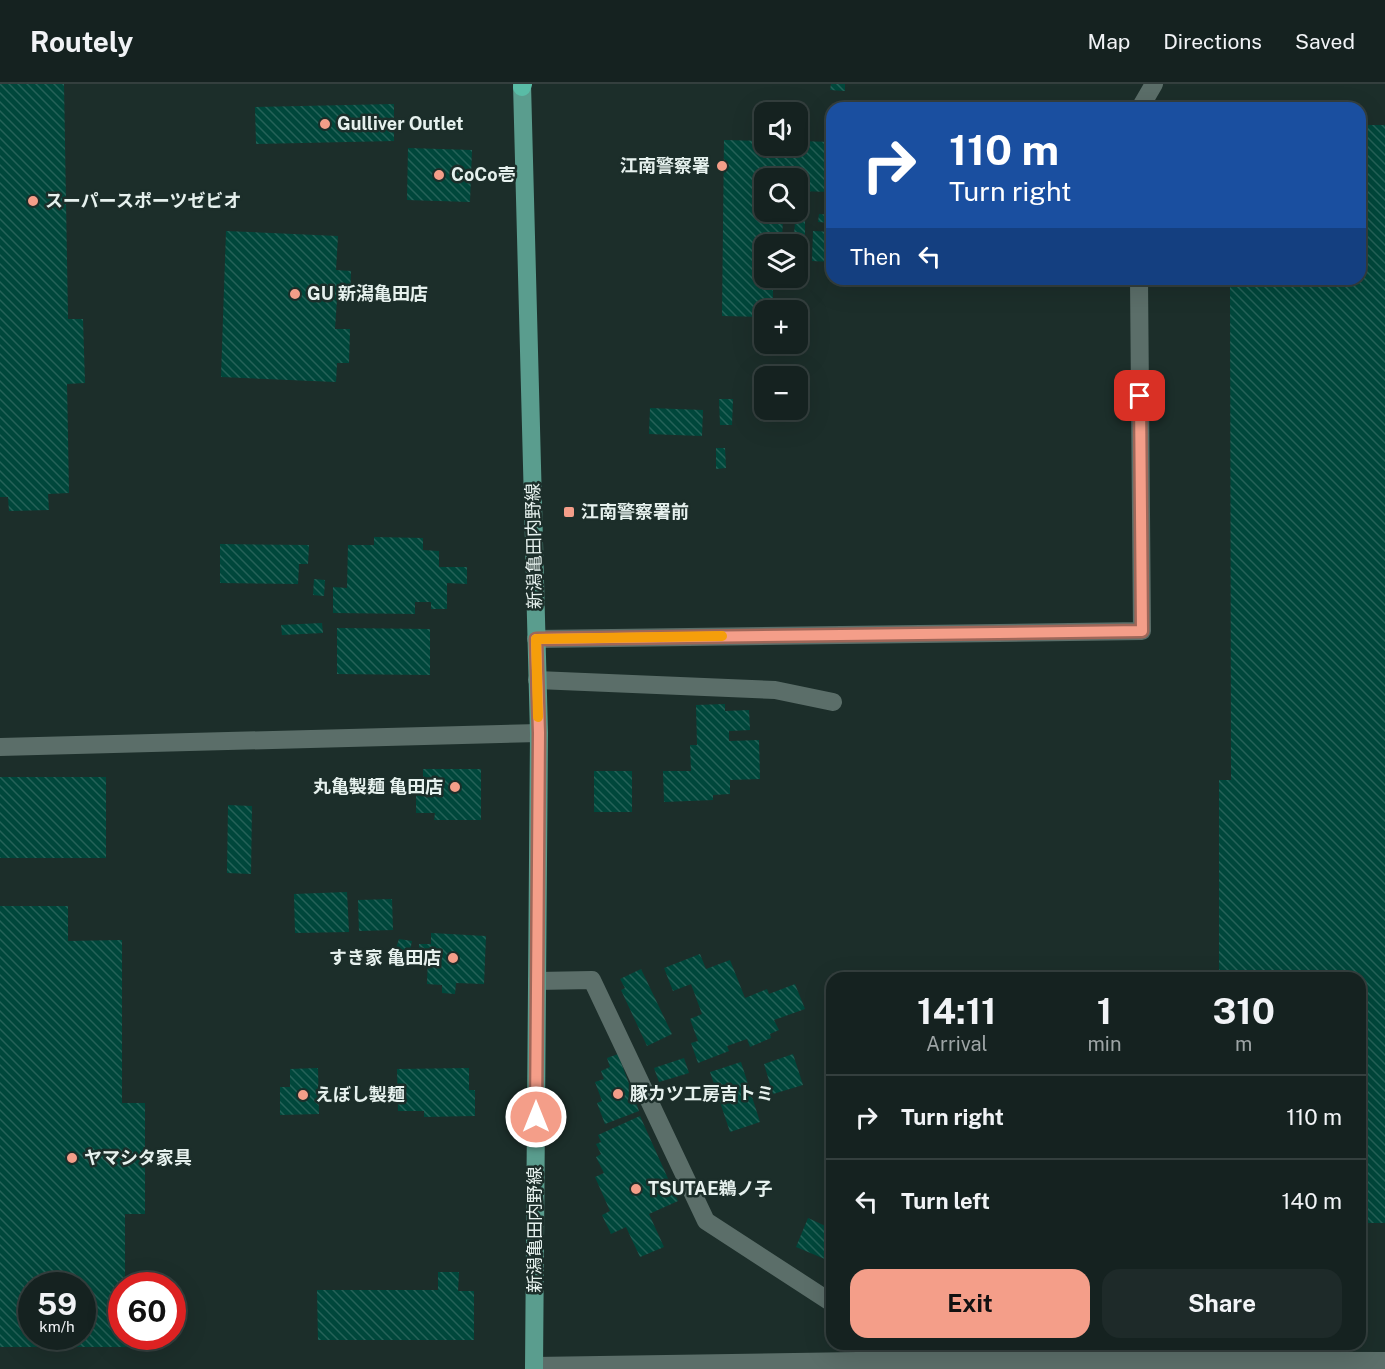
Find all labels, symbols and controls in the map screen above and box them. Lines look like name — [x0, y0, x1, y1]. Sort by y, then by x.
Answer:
text: Routely — [30, 25, 133, 58]
text: Map — [1088, 29, 1130, 54]
text: Directions — [1163, 29, 1262, 54]
text: Saved — [1295, 29, 1355, 54]
map controls — [754, 102, 808, 420]
button: sound — [754, 102, 808, 156]
place label: Gulliver Outlet — [337, 113, 464, 134]
marker: Gulliver Outlet — [318, 117, 332, 131]
text: 110 m — [949, 125, 1059, 174]
icon: right — [850, 126, 928, 204]
place label: 江南警察署 — [620, 155, 710, 176]
marker: 江南警察署 — [715, 159, 729, 173]
place label: CoCo壱 — [451, 164, 516, 185]
marker: CoCo壱 — [432, 168, 446, 182]
button: search — [754, 168, 808, 222]
text: Turn right — [949, 175, 1072, 207]
place label: スーパースポーツゼビオ — [45, 190, 242, 211]
marker: スーパースポーツゼビオ — [26, 194, 40, 208]
button: layers — [754, 234, 808, 288]
icon: left — [913, 240, 946, 273]
text: Then — [850, 244, 901, 270]
place label: GU 新潟亀田店 — [307, 283, 428, 304]
marker: GU 新潟亀田店 — [288, 287, 302, 301]
button: + — [754, 300, 808, 354]
button: − — [754, 366, 808, 420]
pin — [1114, 370, 1165, 421]
icon: arrive — [1123, 379, 1156, 412]
street label: 新潟亀田内野線 — [522, 483, 545, 609]
place label: 江南警察署前 — [581, 501, 689, 522]
marker: 江南警察署前 — [562, 505, 576, 519]
place label: 丸亀製麺 亀田店 — [313, 776, 443, 797]
marker: 丸亀製麺 亀田店 — [448, 780, 462, 794]
place label: すき家 亀田店 — [329, 947, 441, 968]
marker: すき家 亀田店 — [446, 951, 460, 965]
text: 14:11 — [917, 990, 997, 1032]
text: 1 — [1097, 990, 1112, 1032]
text: 310 — [1212, 990, 1275, 1032]
text: Arrival — [926, 1032, 988, 1056]
text: min — [1088, 1032, 1121, 1056]
text: m — [1235, 1032, 1252, 1056]
place label: 豚カツ工房吉トミ — [630, 1083, 774, 1104]
place label: えぼし製麺 — [315, 1084, 405, 1105]
position arrow — [504, 1085, 568, 1149]
marker: 豚カツ工房吉トミ — [611, 1087, 625, 1101]
marker: えぼし製麺 — [296, 1088, 310, 1102]
icon: right — [850, 1101, 883, 1134]
text: Turn right — [901, 1104, 1004, 1130]
text: 110 m — [1286, 1104, 1342, 1130]
place label: ヤマシタ家具 — [84, 1147, 192, 1168]
marker: ヤマシタ家具 — [65, 1151, 79, 1165]
street label: 新潟亀田内野線 — [524, 1167, 545, 1293]
place label: TSUTAE鵜ノ子 — [648, 1178, 773, 1199]
marker: TSUTAE鵜ノ子 — [629, 1182, 643, 1196]
icon: left — [850, 1185, 883, 1218]
text: Turn left — [901, 1188, 990, 1214]
text: 140 m — [1281, 1188, 1342, 1214]
button: Exit — [850, 1269, 1090, 1338]
button: Share — [1102, 1269, 1342, 1338]
speed limit sign: 60 — [108, 1272, 186, 1350]
text: 59 — [37, 1286, 77, 1322]
text: km/h — [39, 1318, 75, 1335]

